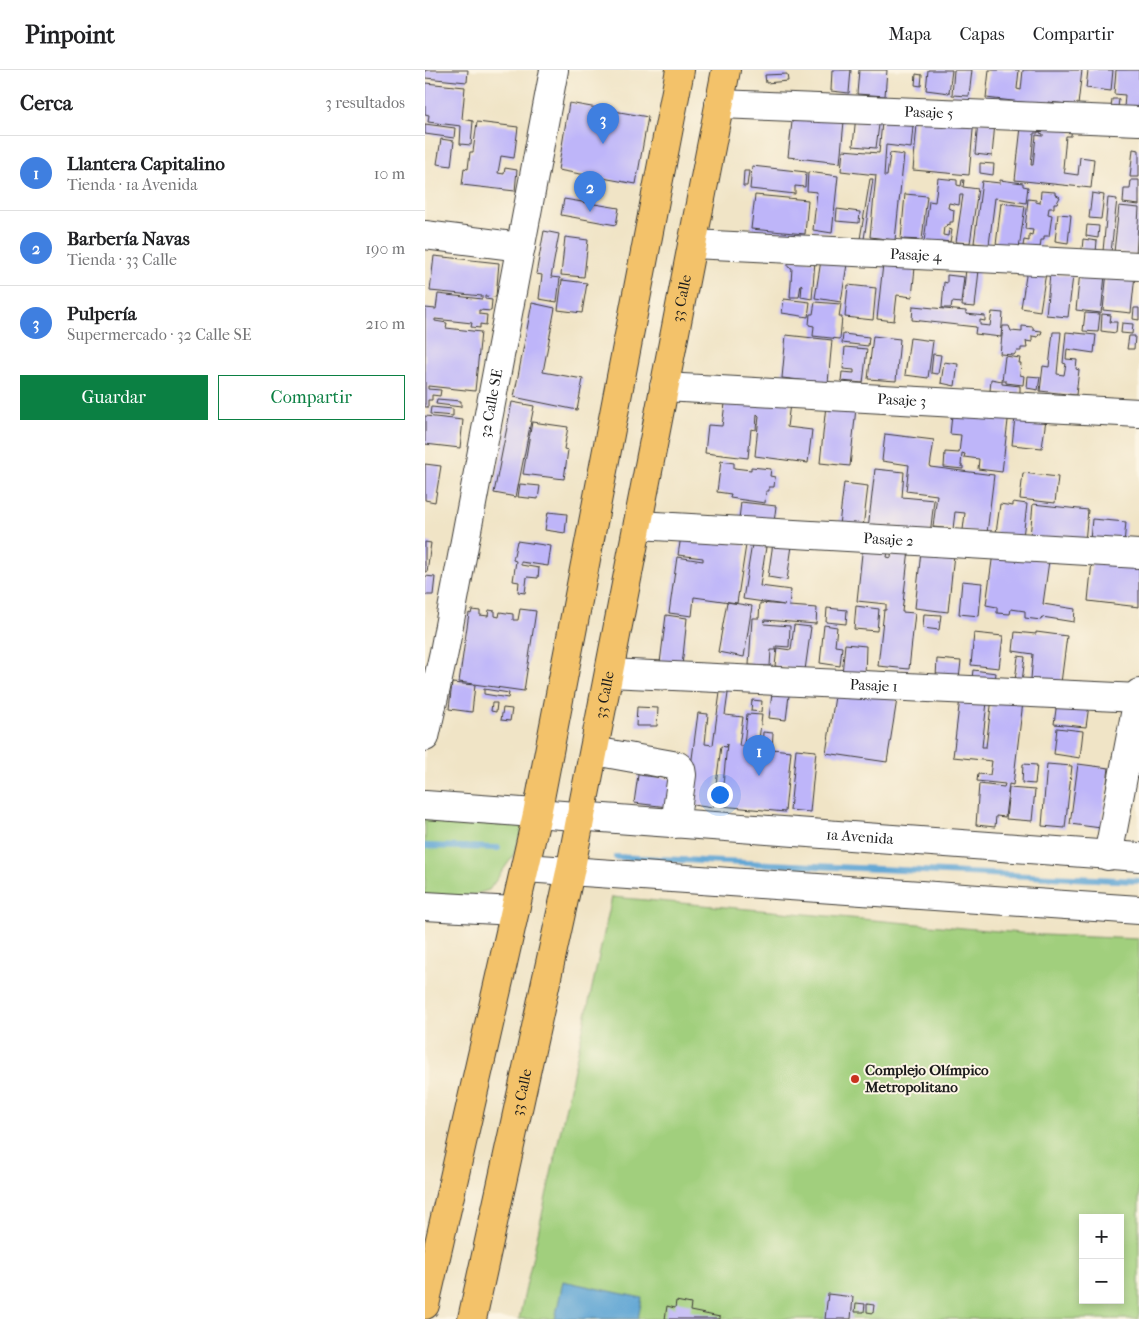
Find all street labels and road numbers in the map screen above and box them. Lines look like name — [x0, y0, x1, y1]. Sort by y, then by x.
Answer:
street label: Pasaje 5 — [904, 103, 954, 122]
street label: Pasaje 4 — [889, 245, 943, 265]
street label: 33 Calle — [668, 272, 695, 324]
street label: 32 Calle SE — [476, 367, 506, 440]
street label: Pasaje 3 — [877, 390, 927, 410]
street label: Pasaje 2 — [863, 529, 915, 550]
street label: 33 Calle — [591, 669, 618, 720]
street label: Pasaje 1 — [849, 675, 898, 696]
street label: 1a Avenida — [825, 825, 895, 848]
street label: 33 Calle — [508, 1066, 536, 1118]

